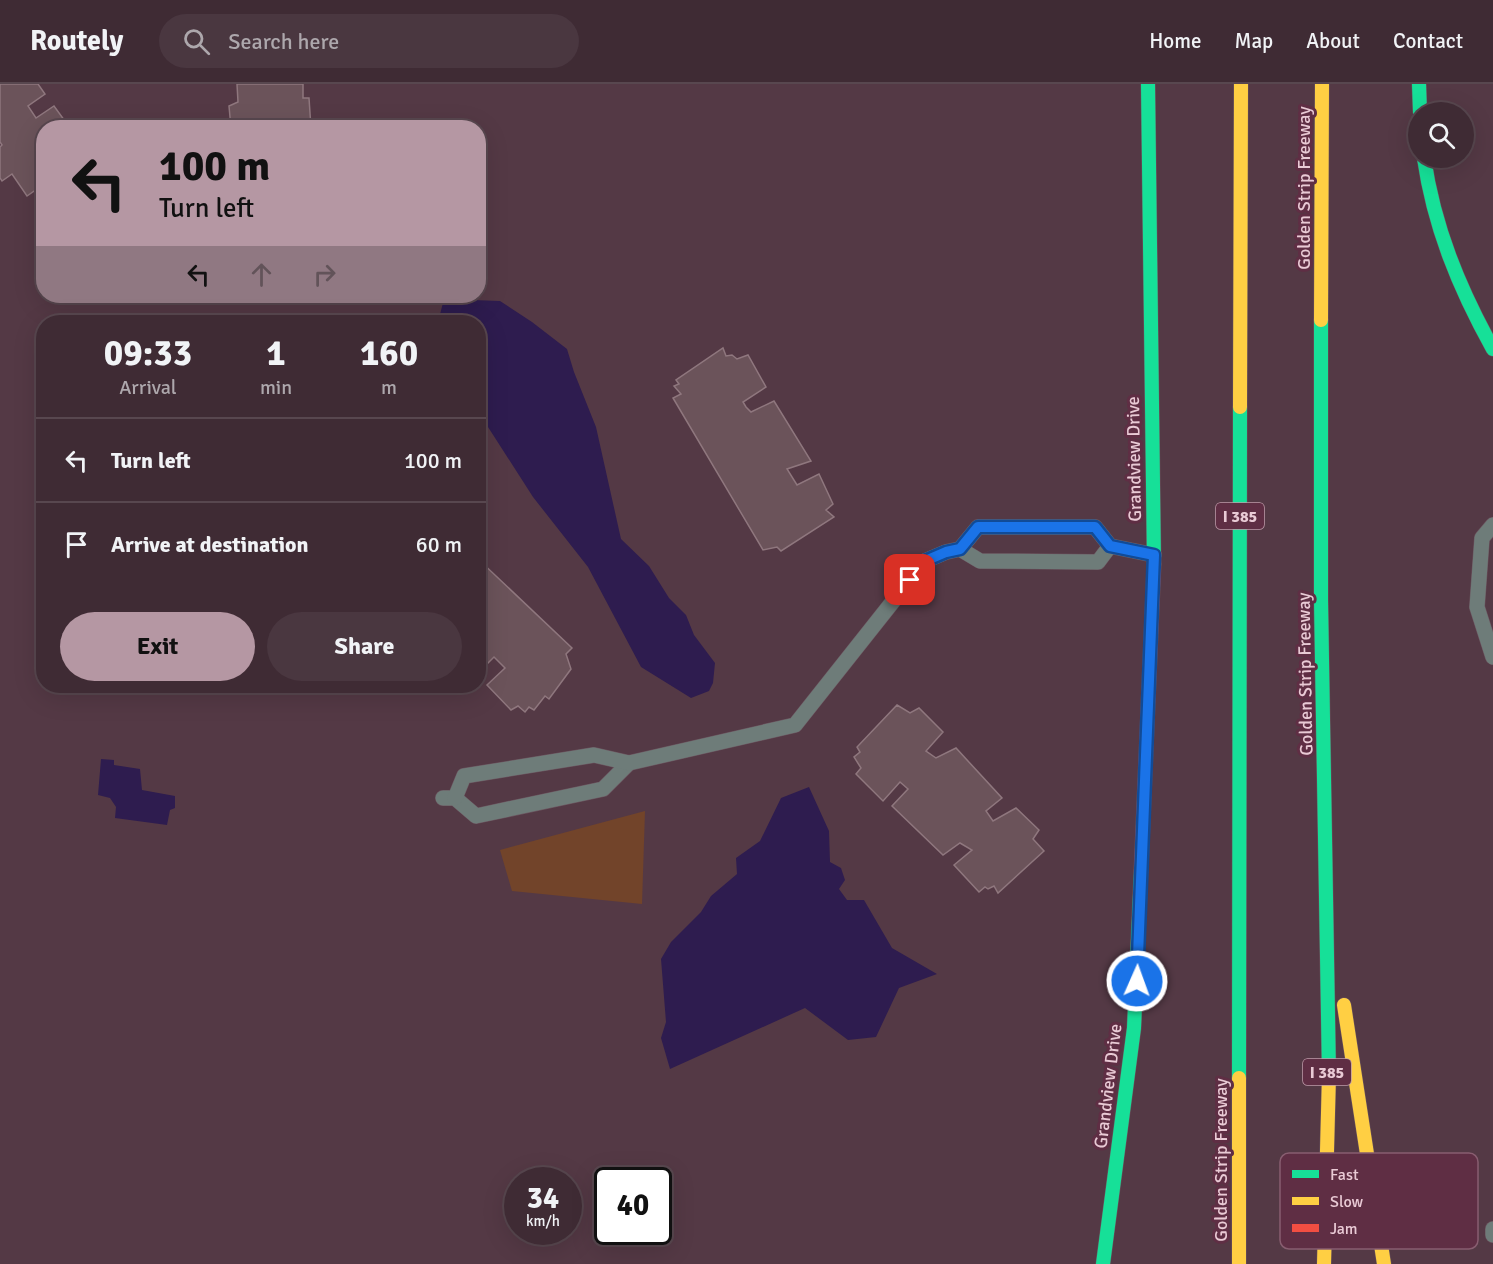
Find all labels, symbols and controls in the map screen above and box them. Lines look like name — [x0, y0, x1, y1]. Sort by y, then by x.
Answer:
search box — [159, 14, 579, 68]
text: Routely — [30, 24, 123, 58]
icon: search — [180, 25, 213, 58]
text: Search here — [228, 28, 339, 55]
text: Home — [1149, 28, 1202, 54]
text: Map — [1235, 28, 1273, 54]
text: About — [1306, 28, 1360, 54]
text: Contact — [1393, 28, 1463, 54]
map controls — [1408, 102, 1474, 168]
button: search — [1408, 102, 1474, 168]
street label: Golden Strip Freeway — [1293, 106, 1315, 270]
text: 100 m — [159, 141, 270, 192]
icon: left — [60, 144, 138, 222]
text: Turn left — [159, 192, 254, 225]
icon: left — [182, 258, 215, 291]
icon: ahead — [245, 258, 278, 291]
icon: right — [308, 258, 341, 291]
text: 09:33 — [104, 331, 192, 376]
text: 1 — [266, 331, 286, 376]
text: 160 — [360, 331, 418, 376]
text: Arrival — [119, 375, 177, 400]
text: min — [260, 375, 292, 400]
text: m — [381, 375, 397, 400]
street label: Grandview Drive — [1122, 396, 1146, 522]
icon: left — [60, 444, 93, 477]
text: Turn left — [111, 447, 191, 474]
text: 100 m — [404, 447, 462, 474]
road number: I 385 — [1216, 503, 1264, 529]
icon: arrive — [60, 528, 93, 561]
text: Arrive at destination — [111, 531, 308, 558]
text: 60 m — [416, 531, 462, 558]
pin — [884, 554, 935, 605]
icon: arrive — [893, 563, 926, 596]
street label: Golden Strip Freeway — [1293, 592, 1317, 756]
button: Exit — [60, 612, 255, 681]
button: Share — [267, 612, 462, 681]
position arrow — [1105, 949, 1169, 1013]
street label: Grandview Drive — [1089, 1022, 1127, 1150]
road number: I 385 — [1303, 1059, 1351, 1085]
street label: Golden Strip Freeway — [1210, 1078, 1232, 1242]
legend — [1280, 1153, 1478, 1249]
text: Fast — [1330, 1165, 1359, 1185]
speed limit sign: 40 — [594, 1167, 672, 1245]
text: 34 — [527, 1180, 559, 1217]
text: Slow — [1330, 1192, 1364, 1212]
text: km/h — [526, 1212, 560, 1230]
text: Jam — [1330, 1219, 1358, 1239]

